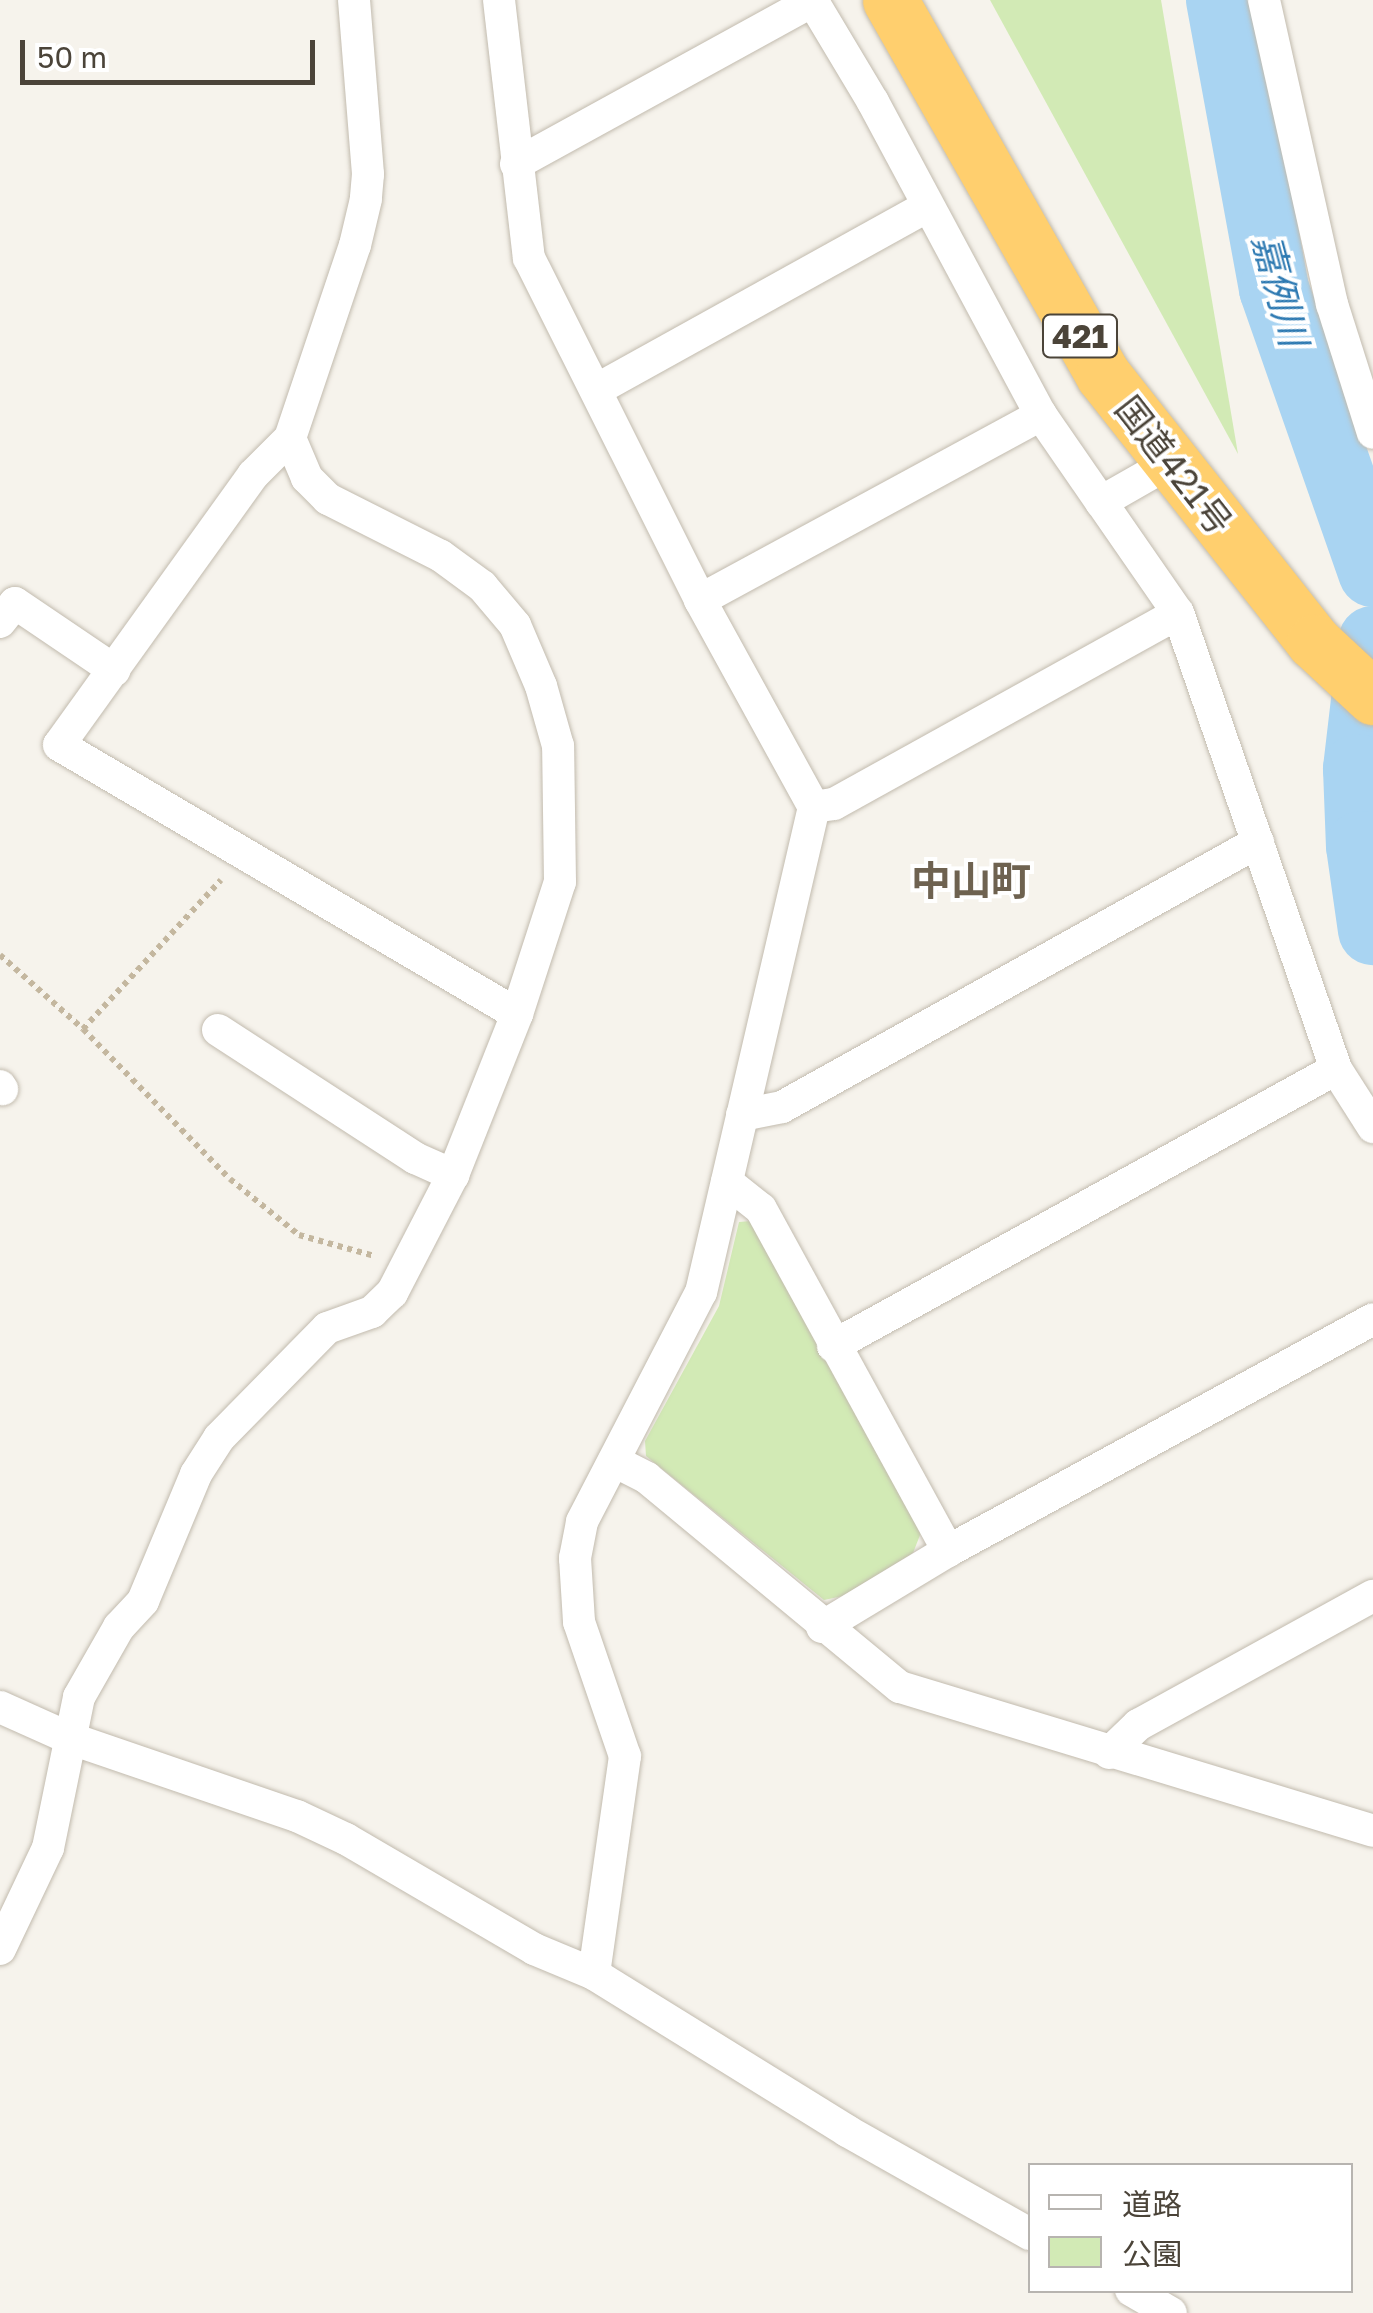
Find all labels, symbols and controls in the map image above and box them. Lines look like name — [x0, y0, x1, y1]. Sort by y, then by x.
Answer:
scale bar — [25, 20, 320, 82]
text: 50 m — [37, 39, 107, 75]
water label: 嘉例川 — [1244, 229, 1318, 351]
road number: 421 — [1040, 309, 1120, 363]
street label: 国道421号 — [1107, 388, 1241, 542]
district label: 中山町 — [911, 856, 1031, 904]
legend — [1028, 2163, 1353, 2293]
text: 道路 — [1122, 2186, 1182, 2222]
text: 公園 — [1122, 2236, 1182, 2272]

